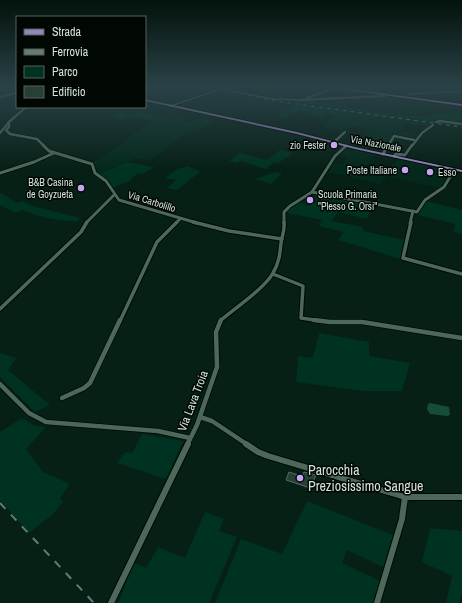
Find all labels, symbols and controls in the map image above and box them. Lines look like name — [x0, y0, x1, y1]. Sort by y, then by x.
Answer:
legend — [16, 16, 146, 108]
text: Strada — [52, 24, 82, 40]
text: Ferrovia — [52, 44, 89, 60]
text: Parco — [52, 64, 78, 80]
text: Edificio — [52, 84, 85, 100]
street label: Via Nazionale — [349, 132, 403, 155]
place label: zio Fester — [290, 139, 326, 152]
marker: zio Fester — [329, 140, 339, 150]
place label: Poste Italiane — [347, 164, 397, 177]
marker: Poste Italiane — [400, 165, 410, 175]
place label: Esso — [438, 166, 457, 179]
marker: Esso — [425, 167, 435, 177]
place label: B&B Casina de Goyzueta — [27, 176, 73, 201]
marker: B&B Casina de Goyzueta — [76, 183, 86, 193]
street label: Via Carbolillo — [126, 188, 178, 215]
place label: Scuola Primaria "Plesso G. Orsi" — [318, 188, 377, 213]
marker: Scuola Primaria "Plesso G. Orsi" — [305, 195, 315, 205]
street label: Via Lava Troia — [174, 368, 212, 434]
place label: Parocchia Preziosissimo Sangue — [308, 461, 424, 495]
marker: Parocchia Preziosissimo Sangue — [295, 473, 305, 483]

